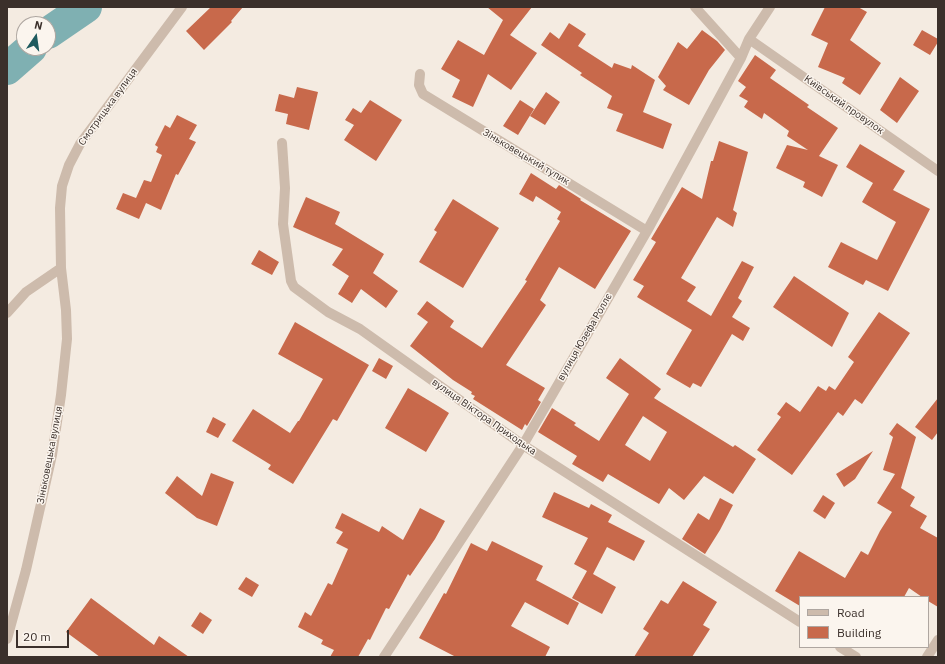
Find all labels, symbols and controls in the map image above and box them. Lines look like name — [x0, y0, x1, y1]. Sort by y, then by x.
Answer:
north arrow — [16, 16, 56, 56]
text: N — [33, 18, 44, 33]
street label: Смотрицька вулиця — [76, 66, 140, 148]
street label: Київський провулок — [802, 73, 886, 137]
street label: Зіньковецький тупик — [480, 126, 572, 188]
street label: вулиця Юзефа Роллє — [555, 291, 615, 383]
street label: вулиця Віктора Приходька — [429, 376, 539, 458]
street label: Зіньковецька вулиця — [35, 405, 65, 505]
legend — [799, 596, 929, 648]
text: Road — [837, 605, 865, 620]
scale bar — [18, 622, 71, 648]
text: Building — [837, 625, 881, 640]
text: 20 m — [23, 629, 51, 644]

